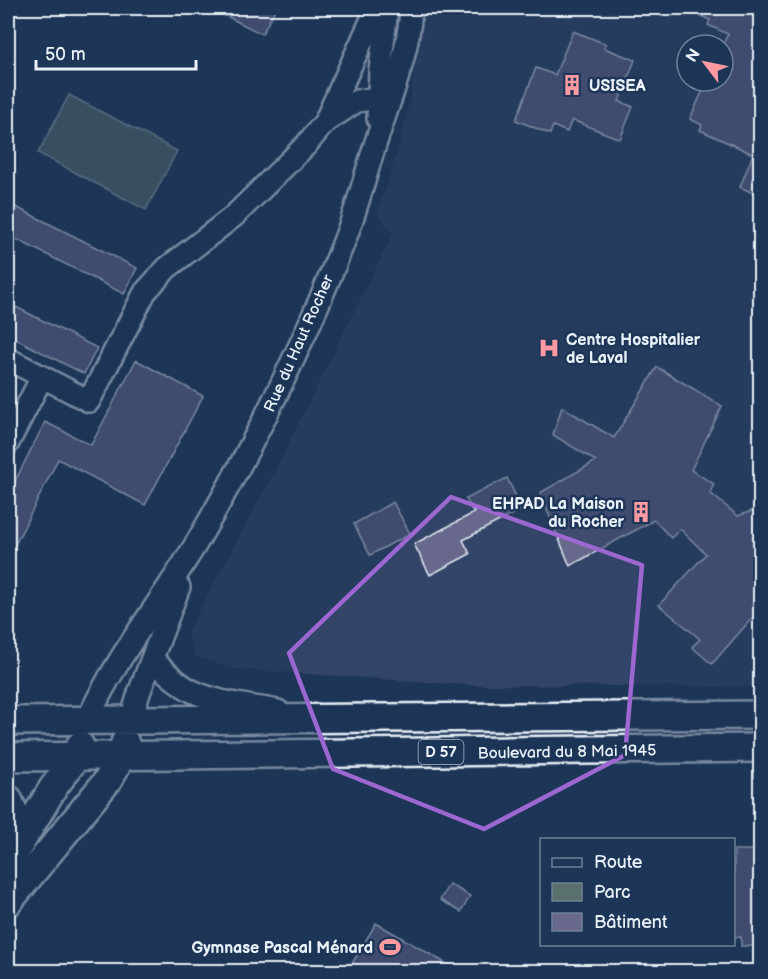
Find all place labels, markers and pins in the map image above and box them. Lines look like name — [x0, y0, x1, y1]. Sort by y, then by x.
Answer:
building icon: USISEA — [560, 73, 584, 97]
place label: USISEA — [589, 77, 646, 96]
place label: Centre Hospitalier de Laval — [566, 331, 701, 368]
hospital icon: Centre Hospitalier de Laval — [537, 336, 561, 360]
place label: EHPAD La Maison du Rocher — [492, 495, 625, 532]
building icon: EHPAD La Maison du Rocher — [629, 500, 653, 524]
sports icon: Gymnase Pascal Ménard — [378, 935, 402, 959]
place label: Gymnase Pascal Ménard — [191, 939, 373, 958]

